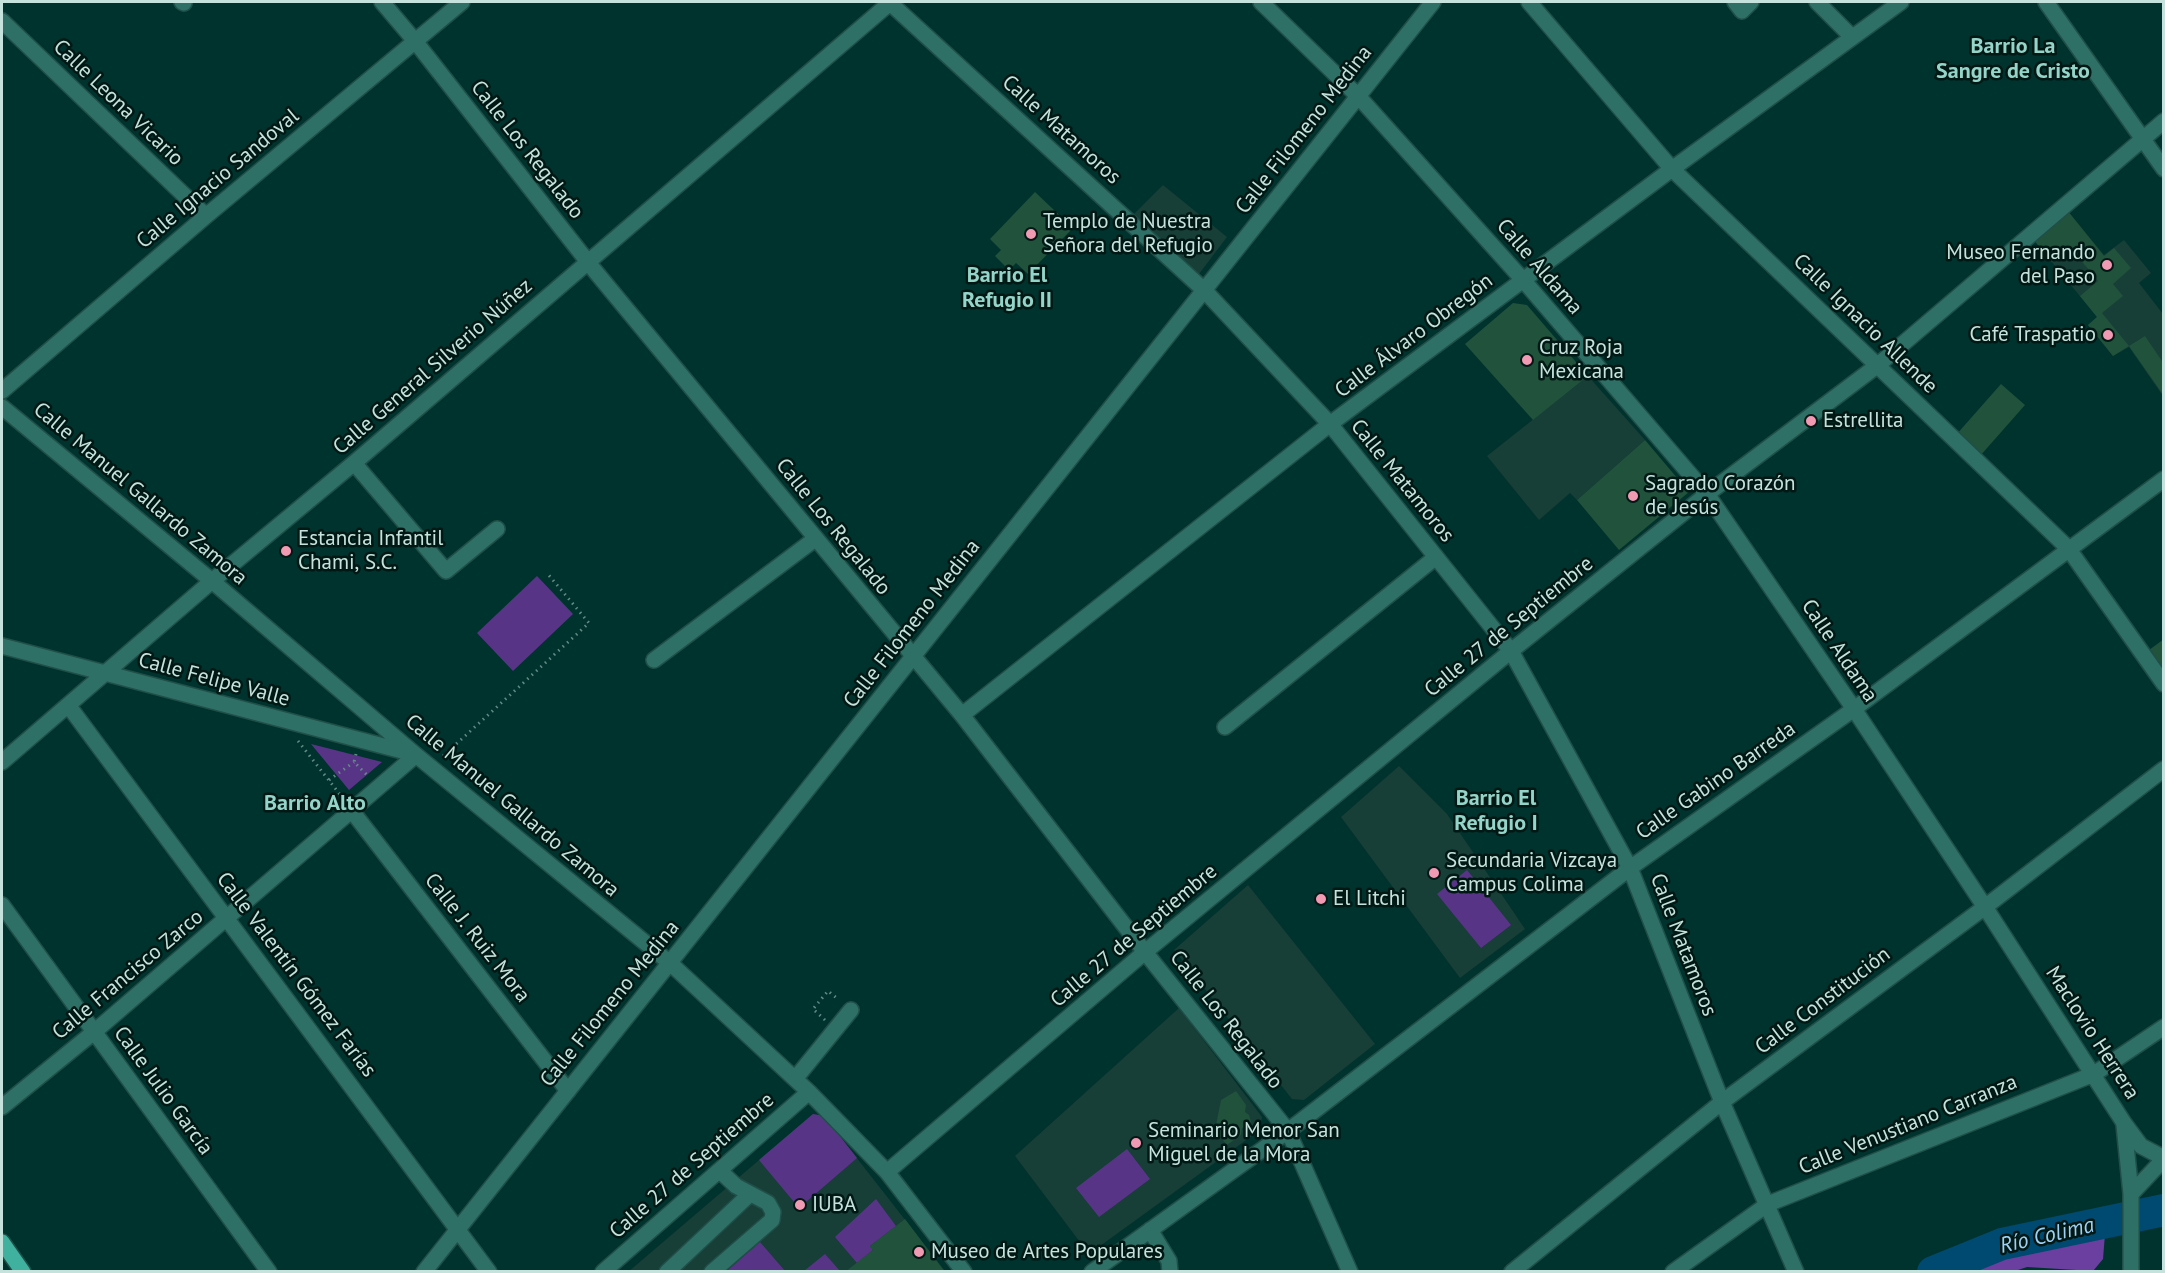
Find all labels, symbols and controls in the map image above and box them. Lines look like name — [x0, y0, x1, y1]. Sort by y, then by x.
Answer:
district label: Barrio La Sangre de Cristo — [1936, 34, 2090, 86]
street label: Calle Leona Vicario — [48, 35, 188, 171]
street label: Calle Filomeno Medina — [1230, 41, 1378, 219]
street label: Calle Matamoros — [997, 70, 1125, 190]
street label: Calle Los Regalado — [465, 76, 589, 224]
street label: Calle Ignacio Sandoval — [132, 104, 304, 254]
place label: Templo de Nuestra Señora del Refugio — [1043, 209, 1213, 259]
street label: Calle Aldama — [1491, 214, 1587, 320]
marker: Templo de Nuestra Señora del Refugio — [1024, 227, 1038, 241]
place label: Museo Fernando del Paso — [1946, 240, 2095, 290]
street label: Calle Ignacio Allende — [1788, 249, 1942, 399]
marker: Museo Fernando del Paso — [2100, 258, 2114, 272]
district label: Barrio El Refugio II — [962, 263, 1052, 314]
street label: Calle Álvaro Obregón — [1330, 269, 1498, 403]
street label: Calle General Silverio Núñez — [328, 274, 538, 460]
place label: Café Traspatio — [1970, 322, 2096, 348]
marker: Café Traspatio — [2101, 328, 2115, 342]
place label: Cruz Roja Mexicana — [1539, 335, 1624, 385]
marker: Cruz Roja Mexicana — [1520, 353, 1534, 367]
street label: Calle Manuel Gallardo Zamora — [28, 397, 252, 591]
place label: Estrellita — [1823, 408, 1903, 434]
marker: Estrellita — [1804, 414, 1818, 428]
street label: Calle Matamoros — [1345, 415, 1459, 547]
street label: Calle Los Regalado — [770, 454, 896, 600]
place label: Sagrado Corazón de Jesús — [1645, 471, 1795, 521]
marker: Sagrado Corazón de Jesús — [1626, 489, 1640, 503]
place label: Estancia Infantil Chami, S.C. — [298, 526, 443, 576]
street label: Calle Filomeno Medina — [838, 535, 986, 713]
marker: Estancia Infantil Chami, S.C. — [279, 544, 293, 558]
street label: Calle 27 de Septiembre — [1420, 551, 1598, 703]
street label: Calle Aldama — [1796, 595, 1882, 707]
street label: Calle Felipe Valle — [136, 648, 292, 712]
street label: Calle Manuel Gallardo Zamora — [400, 709, 624, 903]
street label: Calle Gabino Barreda — [1632, 717, 1800, 845]
district label: Barrio El Refugio I — [1454, 786, 1538, 837]
district label: Barrio Alto — [264, 791, 366, 817]
place label: Secundaria Vizcaya Campus Colima — [1446, 848, 1617, 898]
street label: Calle 27 de Septiembre — [1046, 859, 1222, 1013]
marker: Secundaria Vizcaya Campus Colima — [1427, 866, 1441, 880]
street label: Calle Valentín Gómez Farías — [211, 868, 381, 1082]
street label: Calle J. Ruiz Mora — [419, 869, 535, 1007]
street label: Calle Matamoros — [1644, 870, 1722, 1020]
place label: El Litchi — [1333, 886, 1406, 912]
marker: El Litchi — [1314, 892, 1328, 906]
street label: Calle Francisco Zarco — [47, 905, 209, 1045]
street label: Calle Filomeno Medina — [535, 916, 685, 1092]
street label: Calle Constitución — [1751, 942, 1895, 1060]
street label: Calle Los Regalado — [1164, 946, 1288, 1094]
street label: Maclovio Herrera — [2040, 962, 2144, 1104]
street label: Calle Julio García — [108, 1022, 218, 1160]
street label: Calle Venustiano Carranza — [1795, 1070, 2021, 1180]
street label: Calle 27 de Septiembre — [605, 1088, 779, 1244]
place label: Seminario Menor San Miguel de la Mora — [1148, 1118, 1340, 1168]
marker: Seminario Menor San Miguel de la Mora — [1129, 1136, 1143, 1150]
place label: IUBA — [812, 1192, 856, 1218]
marker: IUBA — [793, 1198, 807, 1212]
water label: Río Colima — [1997, 1212, 2097, 1260]
place label: Museo de Artes Populares — [931, 1239, 1163, 1265]
marker: Museo de Artes Populares — [912, 1245, 926, 1259]

